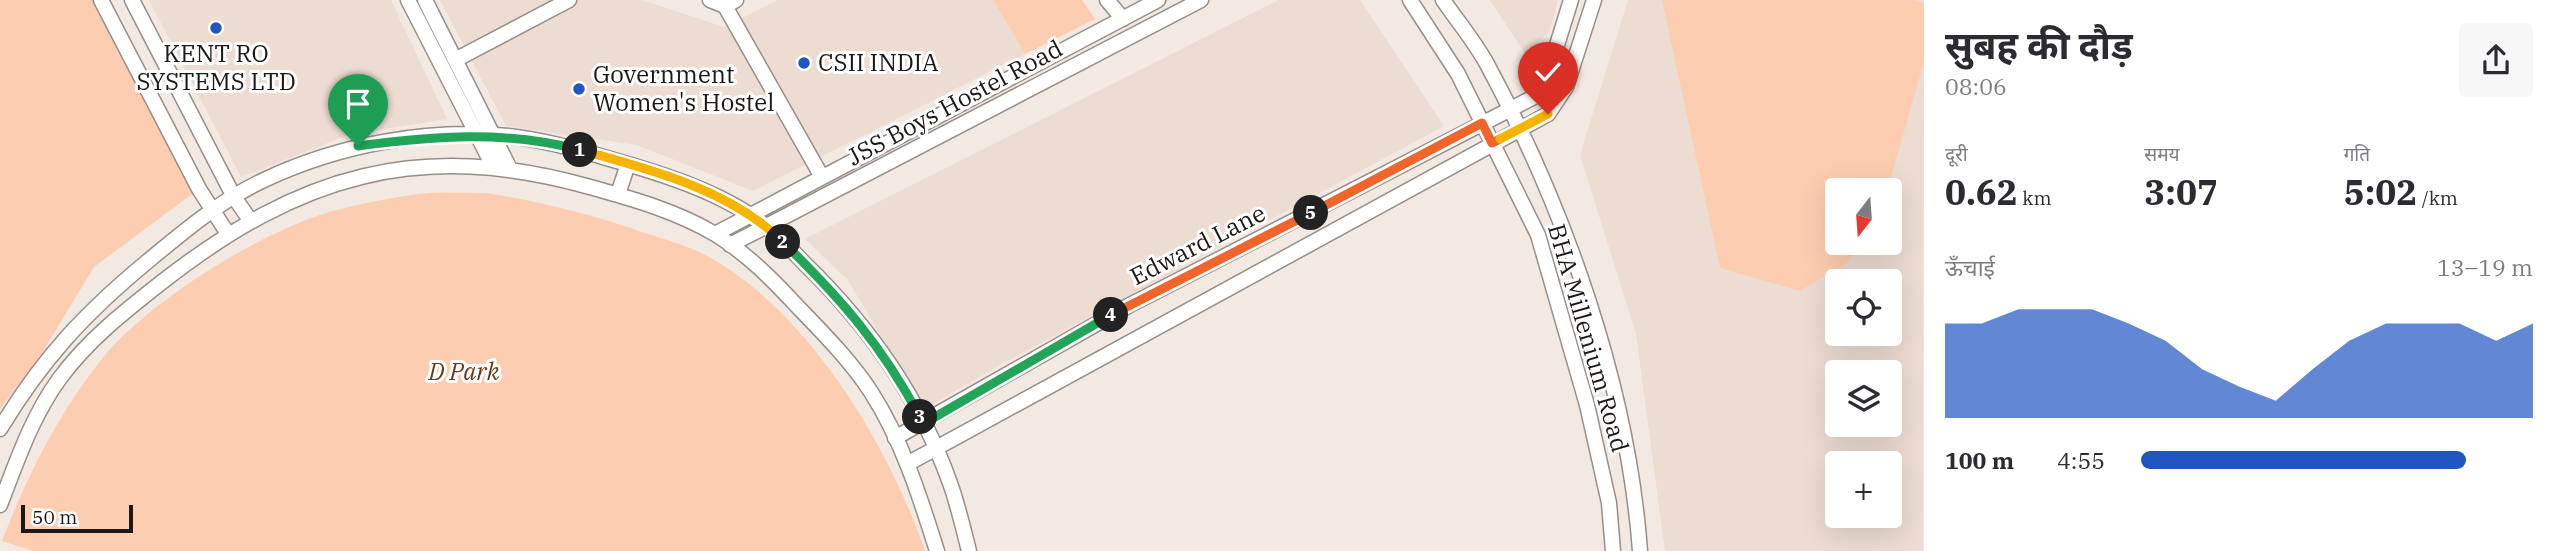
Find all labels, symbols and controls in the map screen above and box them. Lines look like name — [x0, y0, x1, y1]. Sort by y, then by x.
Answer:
marker: KENT RO SYSTEMS LTD — [208, 20, 224, 36]
text: सुबह की दौड़ — [1945, 20, 2133, 69]
button: share — [2459, 23, 2533, 97]
street label: JSS Boys Hostel Road — [841, 32, 1068, 172]
place label: KENT RO SYSTEMS LTD — [136, 37, 296, 97]
pin — [1518, 42, 1578, 114]
place label: CSII INDIA — [818, 46, 939, 78]
icon: check — [1529, 53, 1567, 91]
marker: CSII INDIA — [796, 55, 812, 71]
place label: Government Women's Hostel — [593, 58, 774, 118]
text: 08:06 — [1945, 71, 2007, 101]
pin — [328, 74, 388, 146]
marker: Government Women's Hostel — [571, 81, 587, 97]
icon: arrive — [339, 85, 377, 123]
pin: 1 — [562, 132, 598, 168]
text: 1 — [574, 137, 585, 161]
text: दूरी — [1945, 142, 1968, 166]
text: समय — [2144, 142, 2180, 166]
text: गति — [2344, 142, 2370, 166]
text: 0.62 — [1945, 169, 2018, 215]
text: 3:07 — [2144, 169, 2218, 215]
text: 5:02 — [2344, 169, 2417, 215]
north arrow — [1825, 178, 1902, 256]
map controls — [1825, 178, 1902, 528]
text: km — [2018, 186, 2052, 210]
text: /km — [2417, 186, 2458, 210]
street label: Edward Lane — [1125, 196, 1271, 292]
pin: 5 — [1294, 196, 1328, 230]
text: 5 — [1305, 200, 1316, 224]
street label: BHA Millenium Road — [1541, 220, 1637, 456]
pin: 2 — [766, 224, 800, 260]
text: 2 — [777, 229, 788, 253]
text: ऊँचाई — [1945, 252, 1995, 282]
text: 13–19 m — [2437, 252, 2533, 282]
button: locate — [1825, 269, 1902, 346]
pin: 4 — [1094, 298, 1128, 332]
text: 4 — [1105, 302, 1116, 326]
park label: D Park — [427, 355, 500, 387]
button: layers — [1825, 360, 1902, 437]
pin: 3 — [902, 400, 937, 434]
text: 3 — [914, 404, 925, 428]
text: 100 m — [1945, 445, 2014, 475]
text: 4:55 — [2057, 445, 2105, 475]
button: + — [1825, 451, 1902, 528]
scale bar — [21, 502, 133, 534]
text: 50 m — [32, 505, 77, 529]

